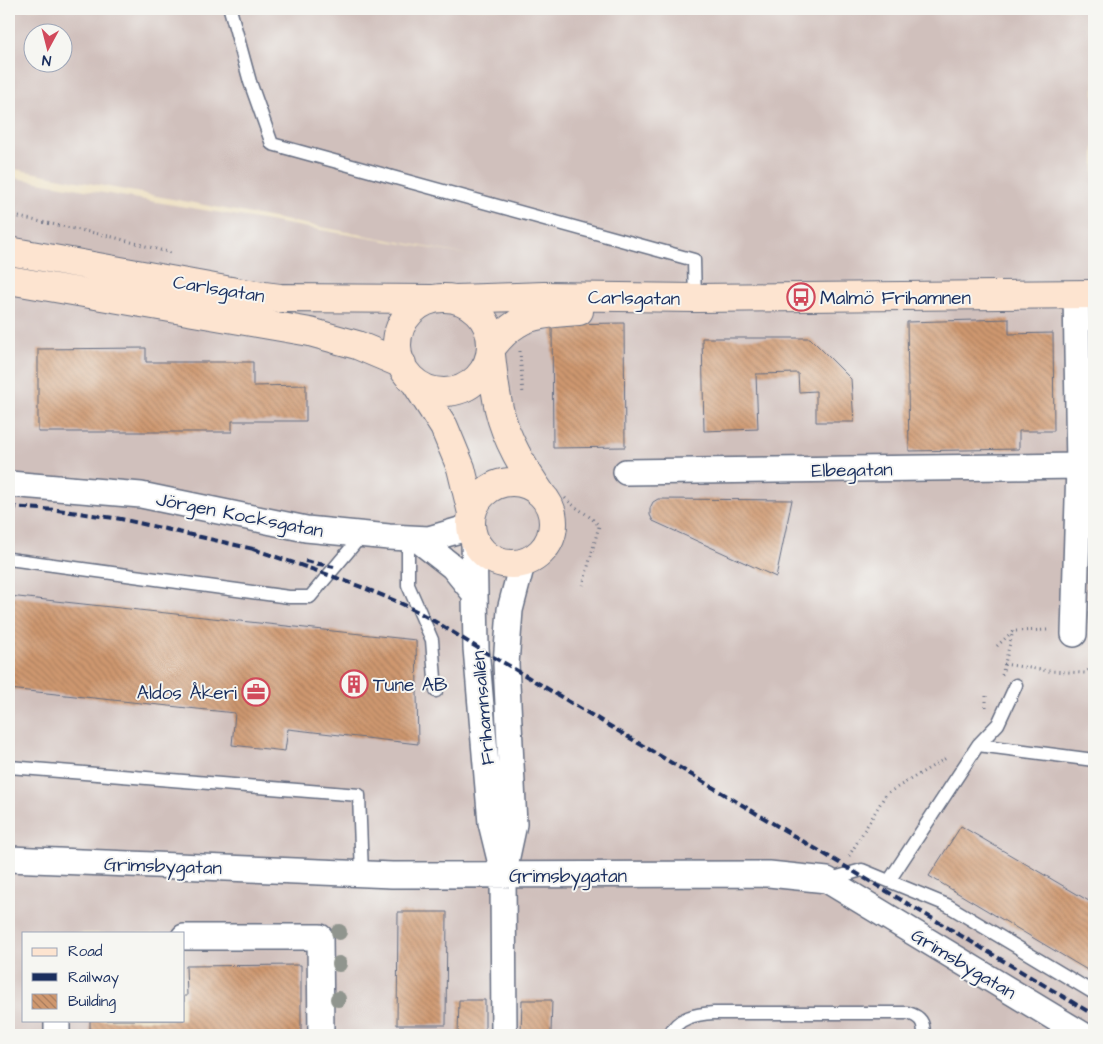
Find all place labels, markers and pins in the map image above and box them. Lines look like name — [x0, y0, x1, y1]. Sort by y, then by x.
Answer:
bus stop icon: Malmö Frihamnen — [786, 282, 816, 312]
place label: Malmö Frihamnen — [820, 285, 971, 312]
building icon: Tune AB — [339, 669, 369, 699]
place label: Tune AB — [373, 672, 448, 699]
office icon: Aldos Åkeri — [241, 677, 271, 707]
place label: Aldos Åkeri — [137, 680, 237, 707]

